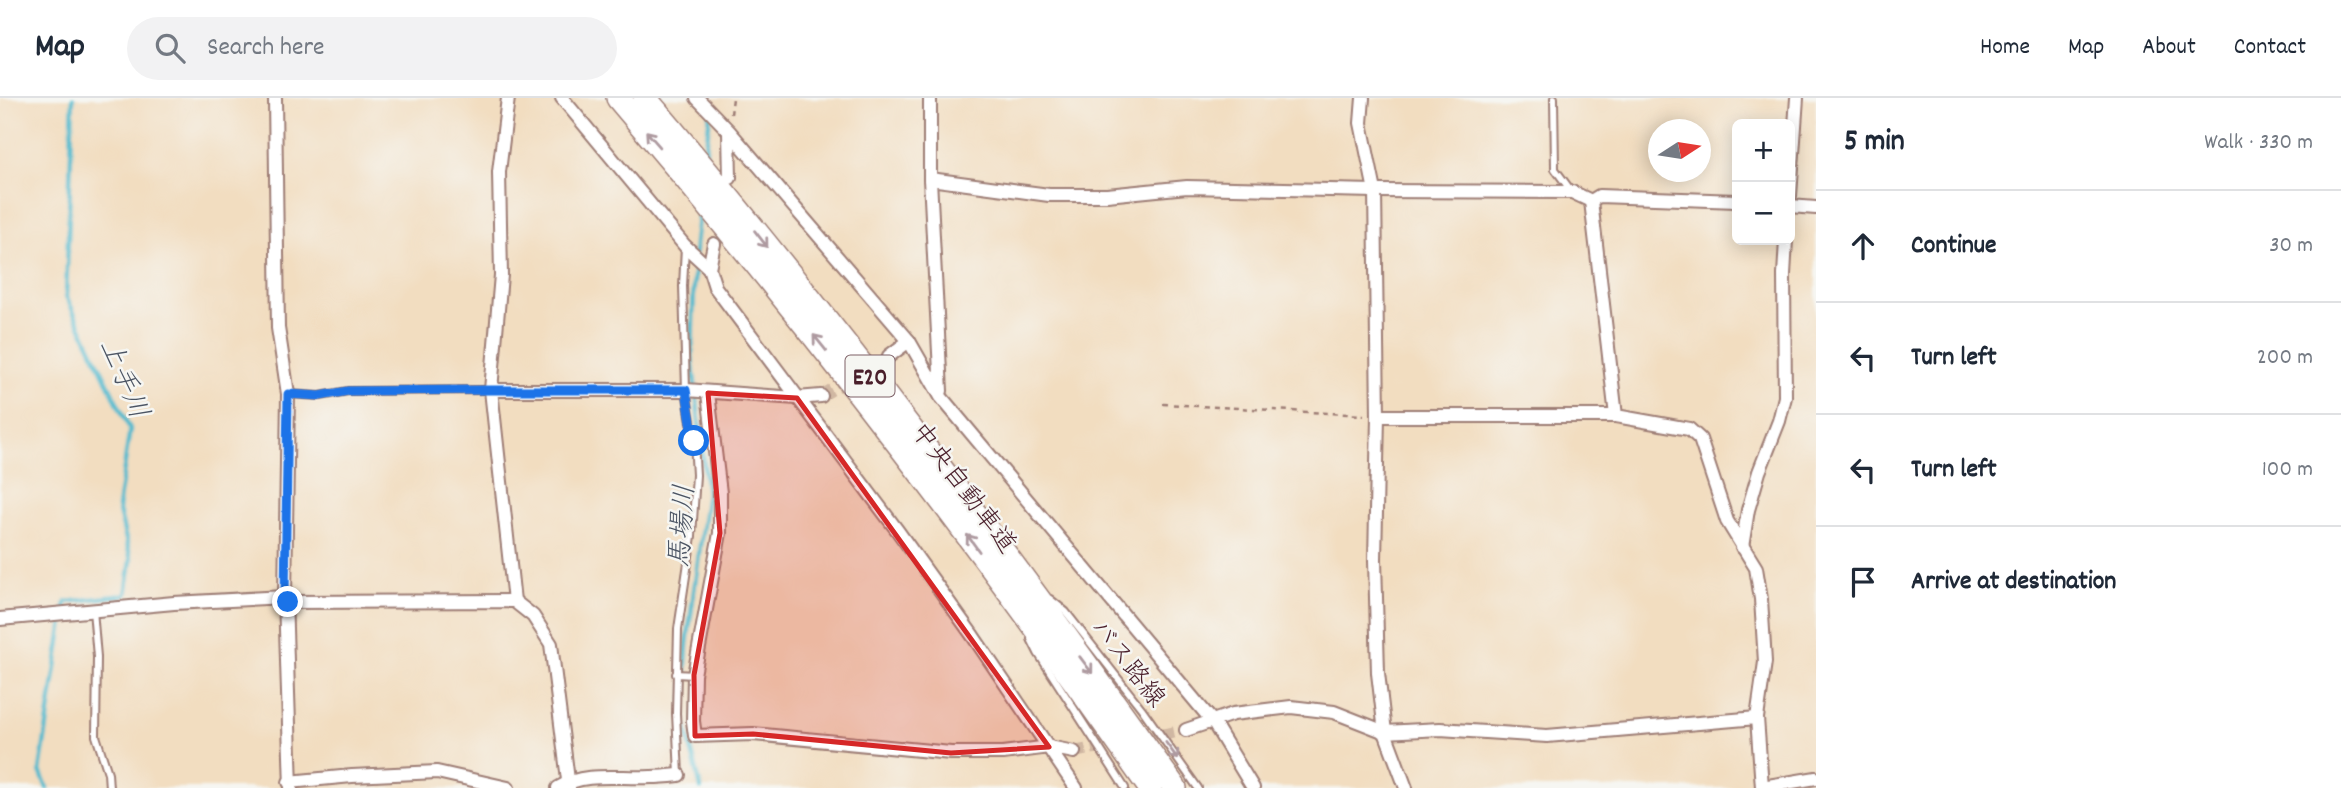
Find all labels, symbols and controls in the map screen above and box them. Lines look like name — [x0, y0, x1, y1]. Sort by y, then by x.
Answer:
search box — [127, 17, 617, 80]
text: Map — [35, 25, 85, 72]
icon: search — [151, 29, 189, 67]
text: Search here — [207, 30, 325, 67]
text: Home — [1980, 31, 2030, 65]
text: Map — [2068, 31, 2104, 65]
text: About — [2142, 31, 2196, 65]
text: Contact — [2234, 31, 2306, 65]
north arrow — [1648, 119, 1711, 182]
map controls — [1732, 119, 1795, 245]
button: + — [1732, 119, 1795, 182]
text: 5 min — [1844, 122, 1905, 165]
text: Walk · 330 m — [2204, 127, 2313, 160]
one-way arrow — [645, 130, 661, 148]
button: − — [1732, 182, 1795, 245]
icon: ahead — [1844, 227, 1882, 265]
text: Continue — [1911, 228, 1996, 265]
one-way arrow — [754, 229, 769, 247]
text: 30 m — [2269, 230, 2313, 263]
water label: 上手川 — [87, 333, 156, 426]
one-way arrow — [812, 334, 827, 353]
icon: left — [1844, 339, 1882, 377]
text: Turn left — [1911, 340, 1997, 377]
text: 200 m — [2257, 342, 2313, 375]
road number: E20 — [846, 356, 894, 396]
street label: 中央自動車道 — [900, 416, 1024, 563]
route start — [678, 425, 709, 456]
icon: left — [1844, 451, 1882, 489]
text: Turn left — [1911, 452, 1997, 489]
text: 100 m — [2262, 454, 2313, 487]
water label: 馬場川 — [662, 483, 708, 570]
one-way arrow — [965, 534, 980, 553]
icon: arrive — [1844, 563, 1882, 601]
text: Arrive at destination — [1911, 564, 2116, 601]
route end — [272, 586, 303, 617]
street label: バス路線 — [1080, 612, 1173, 717]
one-way arrow — [1079, 655, 1093, 674]
one-way arrow — [1164, 742, 1179, 761]

